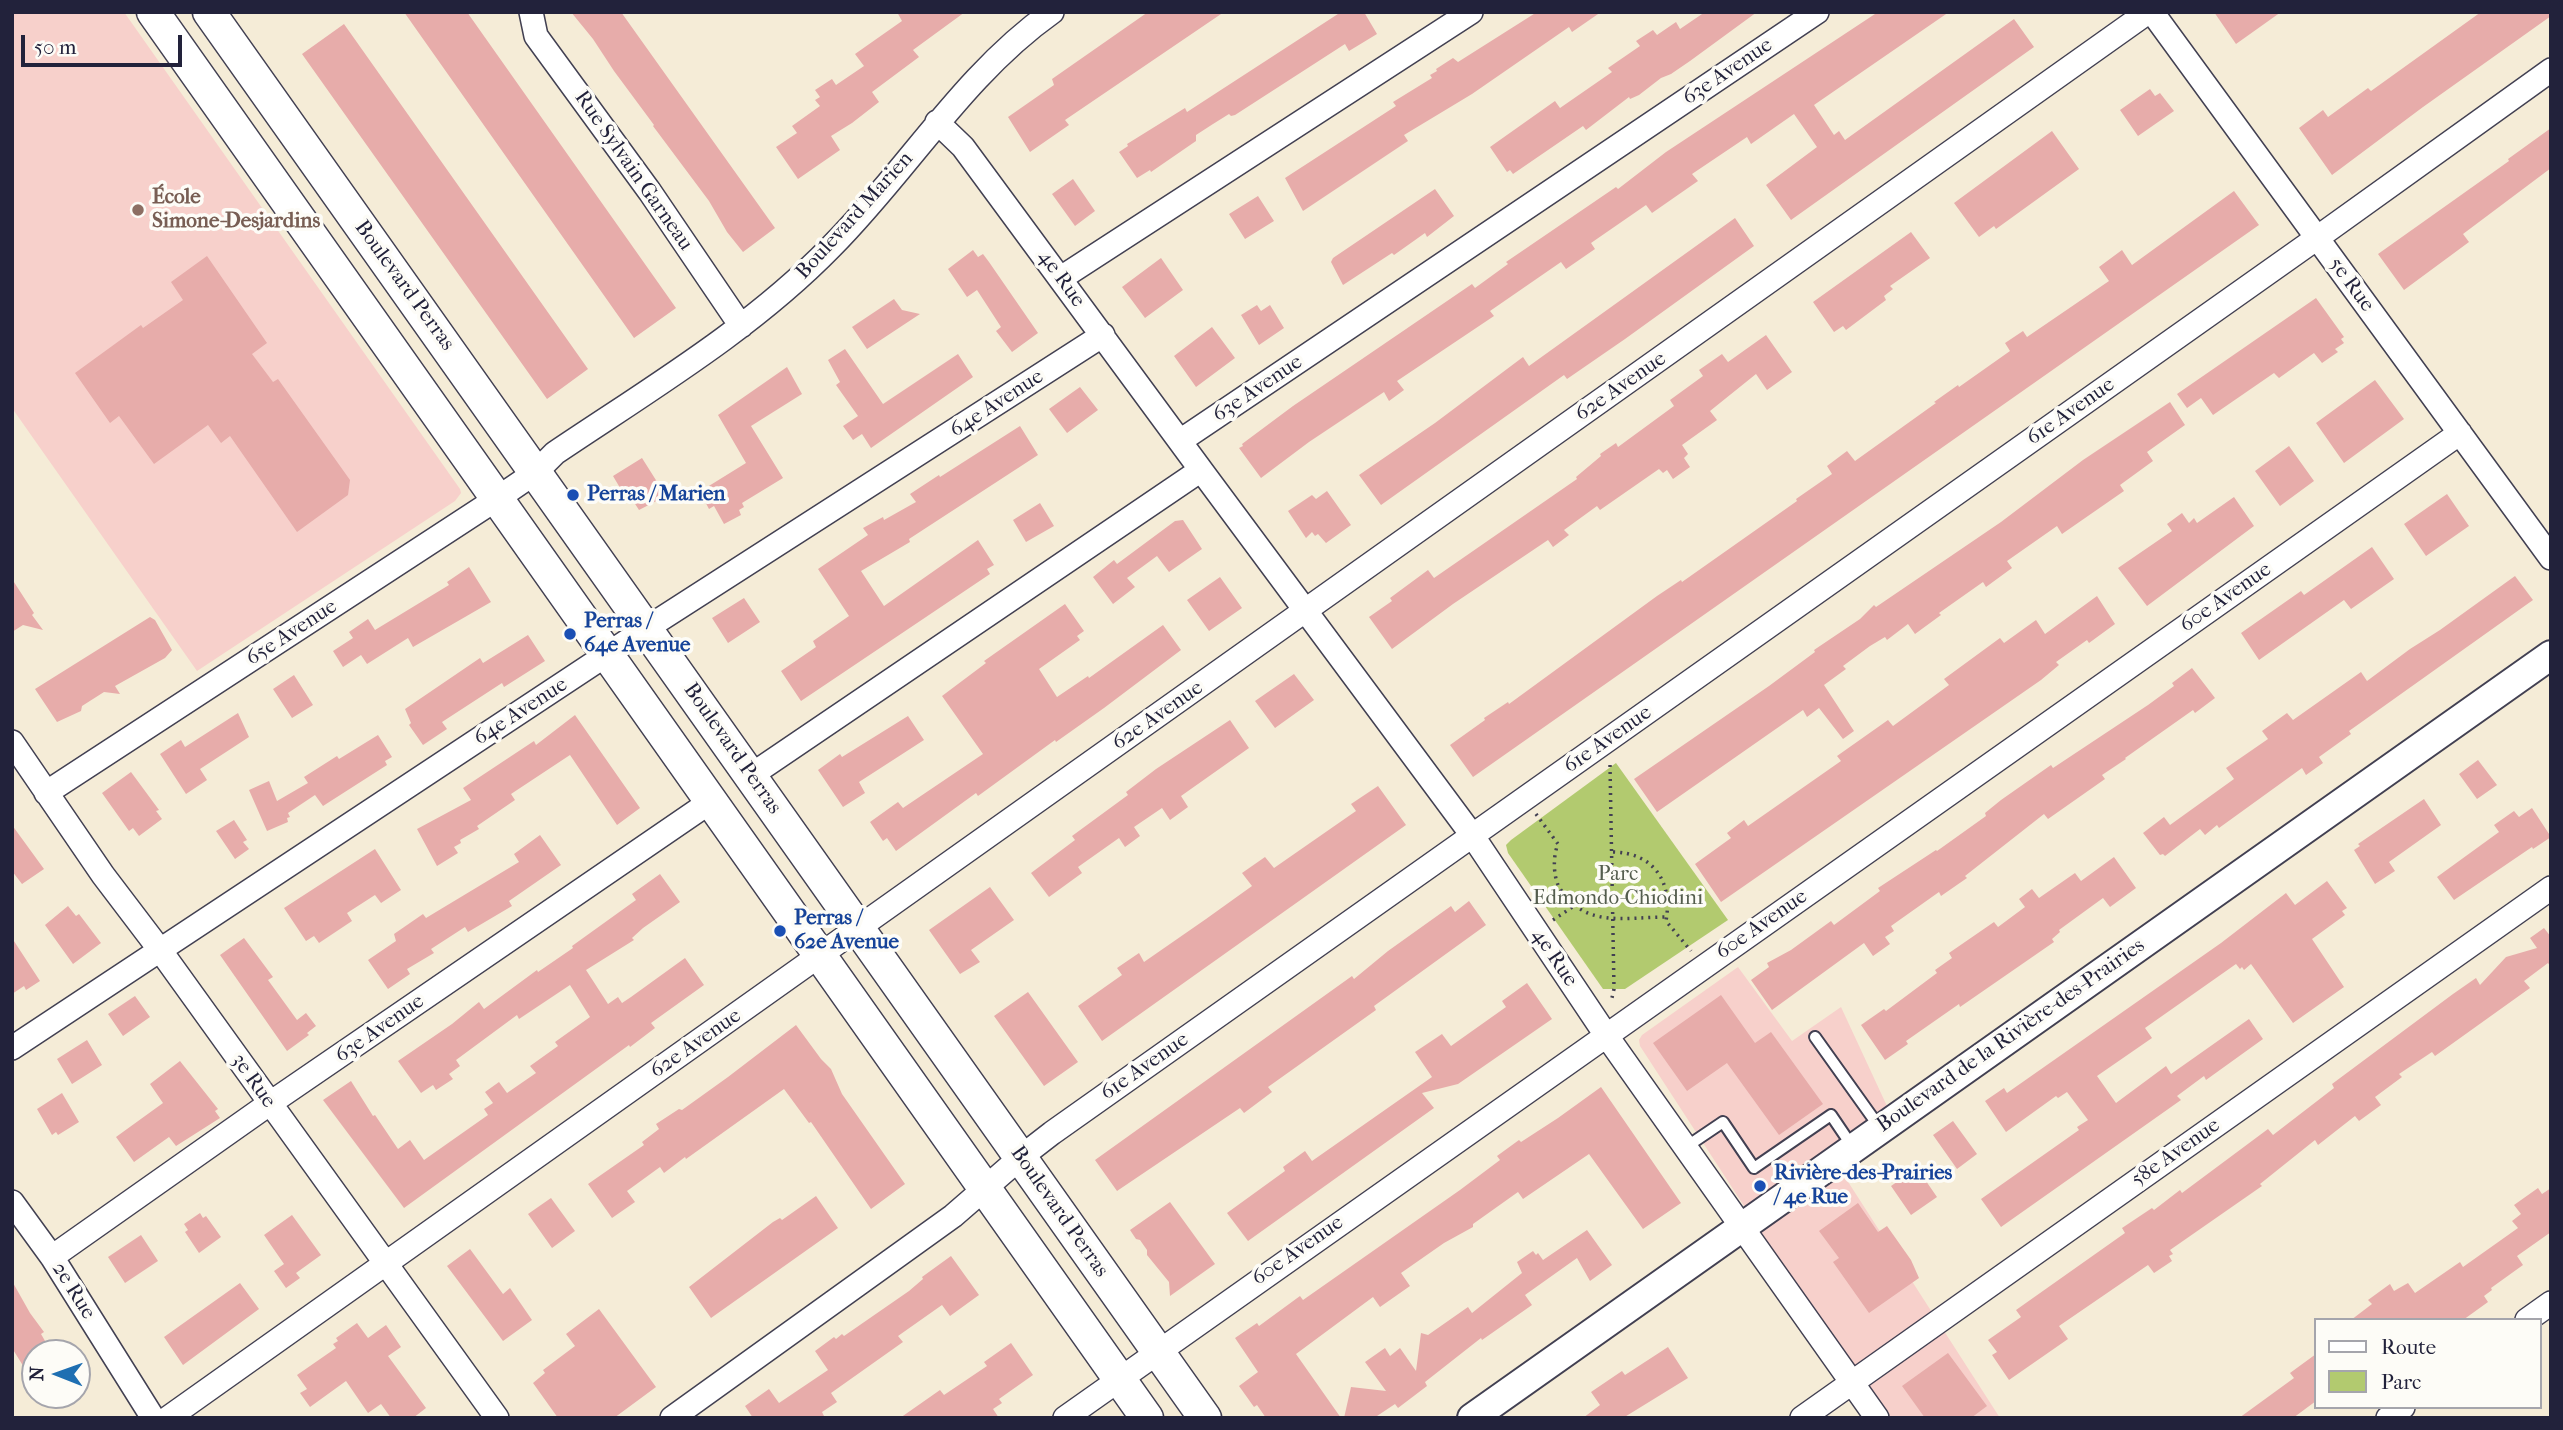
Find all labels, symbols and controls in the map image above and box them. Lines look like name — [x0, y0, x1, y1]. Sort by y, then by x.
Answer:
scale bar — [24, 21, 186, 65]
street label: 63e Avenue — [1678, 33, 1778, 111]
text: 50 m — [34, 35, 77, 59]
street label: Rue Sylvain Garneau — [568, 86, 698, 256]
street label: Boulevard Marien — [791, 147, 919, 285]
place label: École Simone-Desjardins — [152, 185, 320, 235]
marker: École Simone-Desjardins — [130, 202, 146, 218]
street label: Boulevard Perras — [348, 216, 460, 356]
street label: 4e Rue — [1032, 246, 1090, 312]
street label: 5e Rue — [2323, 253, 2379, 317]
street label: 62e Avenue — [1571, 347, 1671, 427]
street label: 63e Avenue — [1208, 350, 1308, 428]
street label: 64e Avenue — [946, 364, 1048, 444]
street label: 61e Avenue — [2022, 373, 2120, 451]
place label: Perras / Marien — [587, 482, 726, 508]
marker: Perras / Marien — [565, 487, 581, 503]
street label: 60e Avenue — [2176, 557, 2276, 639]
street label: 65e Avenue — [242, 594, 342, 672]
place label: Perras / 64e Avenue — [584, 609, 690, 659]
marker: Perras / 64e Avenue — [562, 626, 578, 642]
street label: 64e Avenue — [470, 672, 572, 752]
street label: 62e Avenue — [1108, 676, 1208, 756]
street label: Boulevard Perras — [677, 679, 787, 819]
street label: 61e Avenue — [1559, 701, 1657, 779]
park label: Parc Edmondo-Chiodini — [1533, 862, 1703, 912]
street label: 60e Avenue — [1712, 884, 1812, 966]
place label: Perras / 62e Avenue — [794, 906, 899, 956]
marker: Perras / 62e Avenue — [772, 923, 788, 939]
street label: 4e Rue — [1526, 924, 1582, 992]
street label: Boulevard de la Rivière-des-Prairies — [1872, 934, 2150, 1138]
street label: 63e Avenue — [331, 989, 429, 1069]
street label: 62e Avenue — [646, 1004, 746, 1084]
street label: 61e Avenue — [1096, 1028, 1194, 1106]
street label: 3e Rue — [225, 1049, 281, 1113]
street label: 58e Avenue — [2127, 1113, 2225, 1193]
street label: Boulevard Perras — [1004, 1142, 1114, 1282]
place label: Rivière-des-Prairies / 4e Rue — [1774, 1161, 1952, 1211]
marker: Rivière-des-Prairies / 4e Rue — [1752, 1178, 1768, 1194]
street label: 60e Avenue — [1248, 1210, 1348, 1292]
street label: 2e Rue — [46, 1258, 100, 1324]
legend — [2314, 1318, 2542, 1409]
text: Route — [2381, 1335, 2436, 1359]
north arrow — [21, 1339, 91, 1409]
text: N — [26, 1366, 48, 1381]
text: Parc — [2381, 1370, 2421, 1394]

